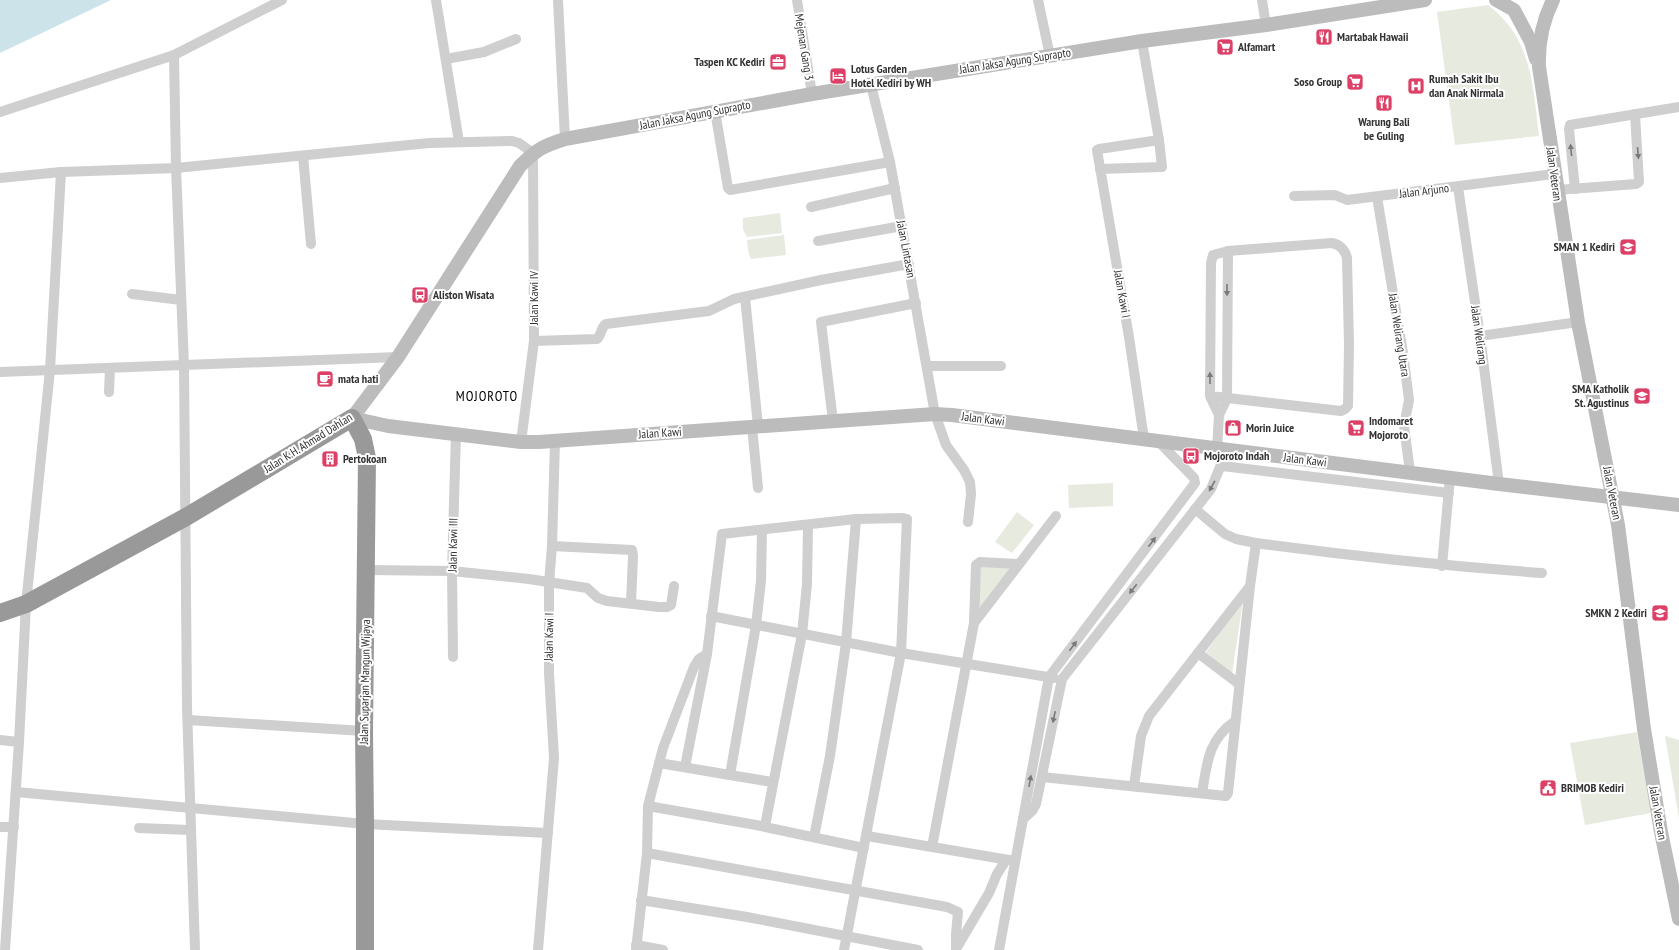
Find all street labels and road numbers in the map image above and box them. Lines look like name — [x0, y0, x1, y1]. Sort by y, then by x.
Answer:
street label: Mejenan Gang 3 — [792, 13, 817, 81]
street label: Jalan Jaksa Agung Suprapto — [957, 44, 1072, 77]
street label: Jalan Jaksa Agung Suprapto — [637, 96, 752, 133]
street label: Jalan Veteran — [1543, 145, 1566, 202]
street label: Jalan Arjuno — [1397, 180, 1450, 201]
street label: Jalan Lintasan — [893, 218, 919, 279]
street label: Jalan Kawi I — [1111, 268, 1134, 319]
street label: Jalan Kawi IV — [526, 270, 541, 326]
street label: Jalan Welirang Utara — [1385, 291, 1414, 378]
street label: Jalan Welirang — [1468, 303, 1491, 365]
street label: Jalan Kawi — [960, 408, 1005, 429]
street label: Jalan K.H. Ahmad Dahlan — [260, 409, 355, 476]
street label: Jalan Kawi — [637, 424, 682, 442]
street label: Jalan Kawi — [1282, 449, 1327, 470]
street label: Jalan Veteran — [1600, 464, 1625, 521]
street label: Jalan Kawi III — [445, 518, 460, 573]
street label: Jalan Kawi I — [541, 613, 556, 662]
street label: Jalan Suparjan Mangun Wijaya — [356, 619, 373, 746]
street label: Jalan Veteran — [1646, 784, 1671, 841]

